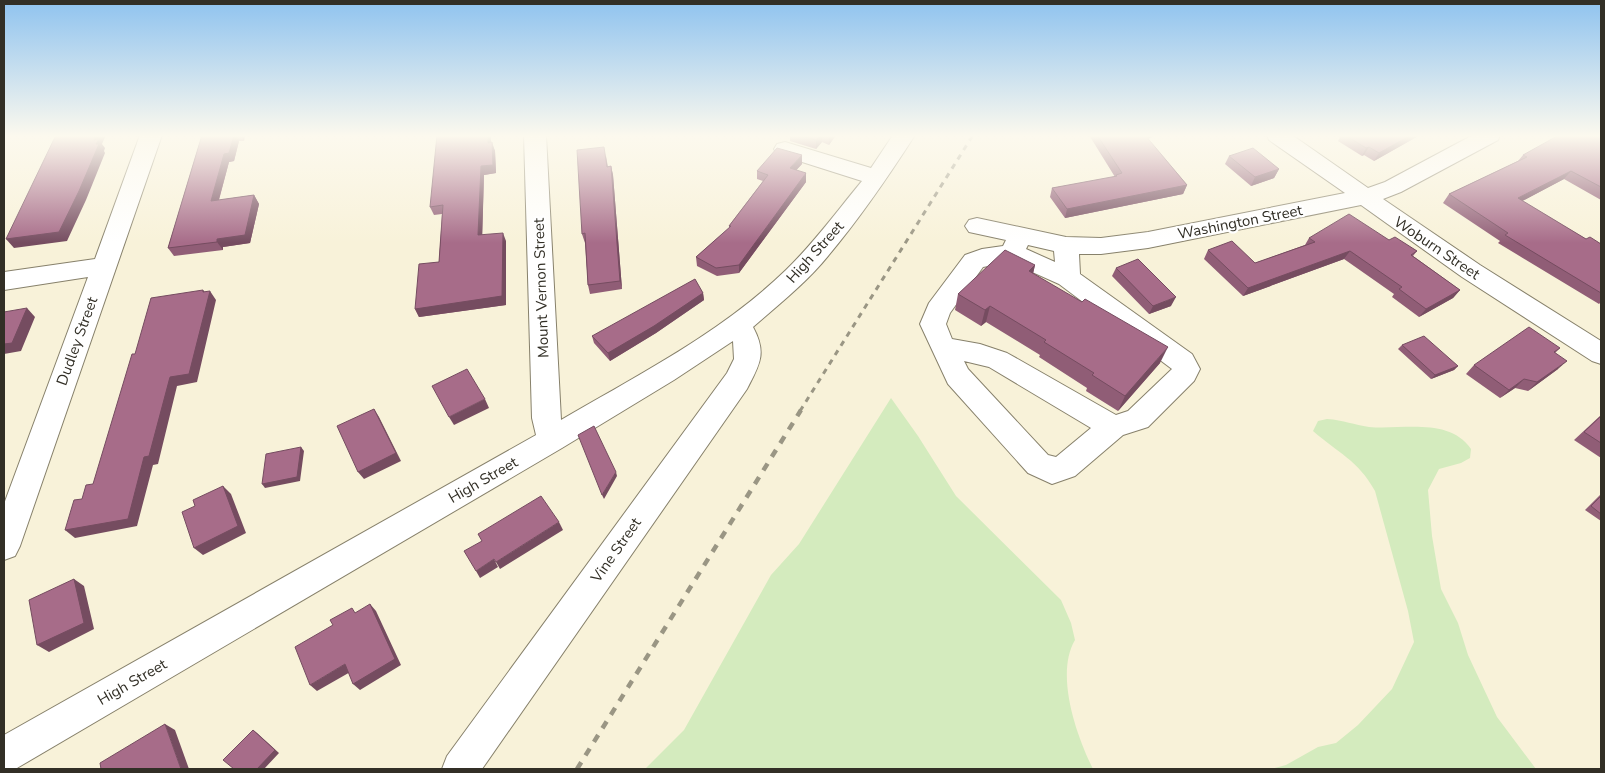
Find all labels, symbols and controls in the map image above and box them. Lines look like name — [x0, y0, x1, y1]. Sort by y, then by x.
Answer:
street label: Washington Street — [1176, 200, 1305, 244]
street label: Woburn Street — [1390, 212, 1485, 285]
street label: High Street — [782, 216, 849, 287]
street label: Mount Vernon Street — [529, 217, 553, 358]
street label: Dudley Street — [52, 293, 103, 388]
street label: High Street — [445, 452, 522, 508]
street label: Vine Street — [586, 513, 646, 587]
street label: High Street — [94, 654, 171, 710]

